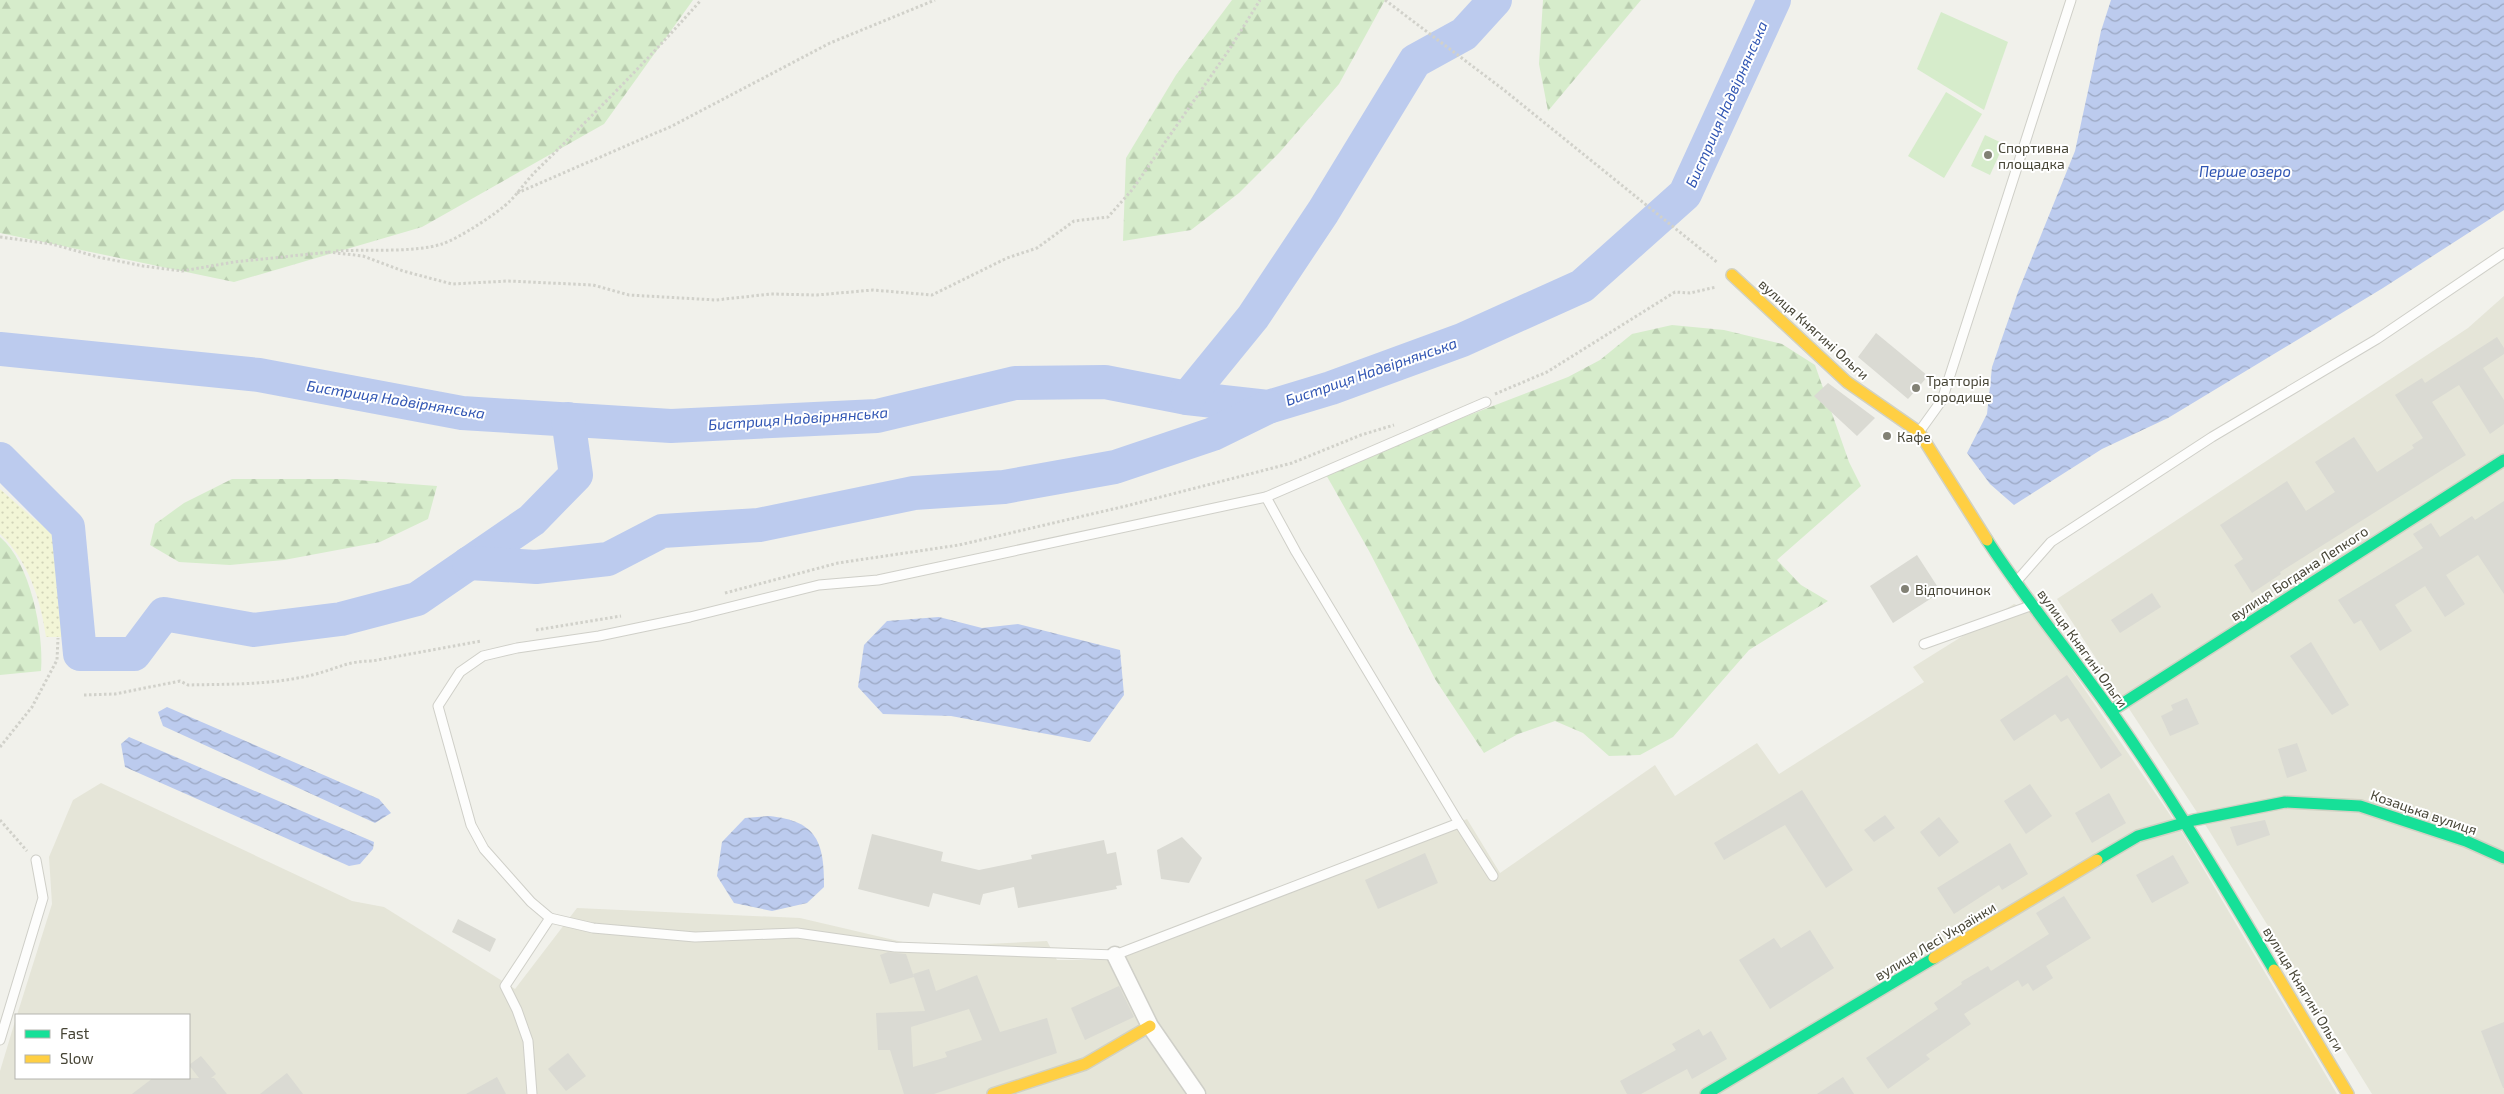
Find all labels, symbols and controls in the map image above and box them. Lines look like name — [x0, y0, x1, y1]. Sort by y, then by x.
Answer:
water label: Бистриця Надвірнянська — [1681, 18, 1771, 190]
place label: Спортивна площадка — [1998, 139, 2069, 172]
marker: Спортивна площадка — [1982, 149, 1994, 161]
water label: Перше озеро — [2199, 162, 2291, 180]
street label: вулиця Княгині Ольги — [1755, 275, 1873, 383]
water label: Бистриця Надвірнянська — [1283, 333, 1459, 409]
place label: Тратторія городище — [1926, 372, 1992, 405]
water label: Бистриця Надвірнянська — [306, 376, 486, 422]
marker: Тратторія городище — [1910, 382, 1922, 394]
water label: Бистриця Надвірнянська — [708, 403, 888, 433]
place label: Кафе — [1897, 428, 1931, 445]
marker: Кафе — [1881, 430, 1893, 442]
street label: вулиця Богдана Лепкого — [2227, 522, 2371, 624]
place label: Відпочинок — [1915, 581, 1991, 598]
marker: Відпочинок — [1899, 583, 1911, 595]
street label: вулиця Княгині Ольги — [2034, 585, 2132, 711]
street label: Козацька вулиця — [2369, 786, 2479, 838]
street label: вулиця Лесі Українки — [1871, 898, 1999, 984]
street label: вулиця Княгині Ольги — [2260, 924, 2348, 1054]
legend — [15, 1014, 190, 1079]
text: Fast — [60, 1024, 90, 1042]
text: Slow — [60, 1049, 94, 1067]

